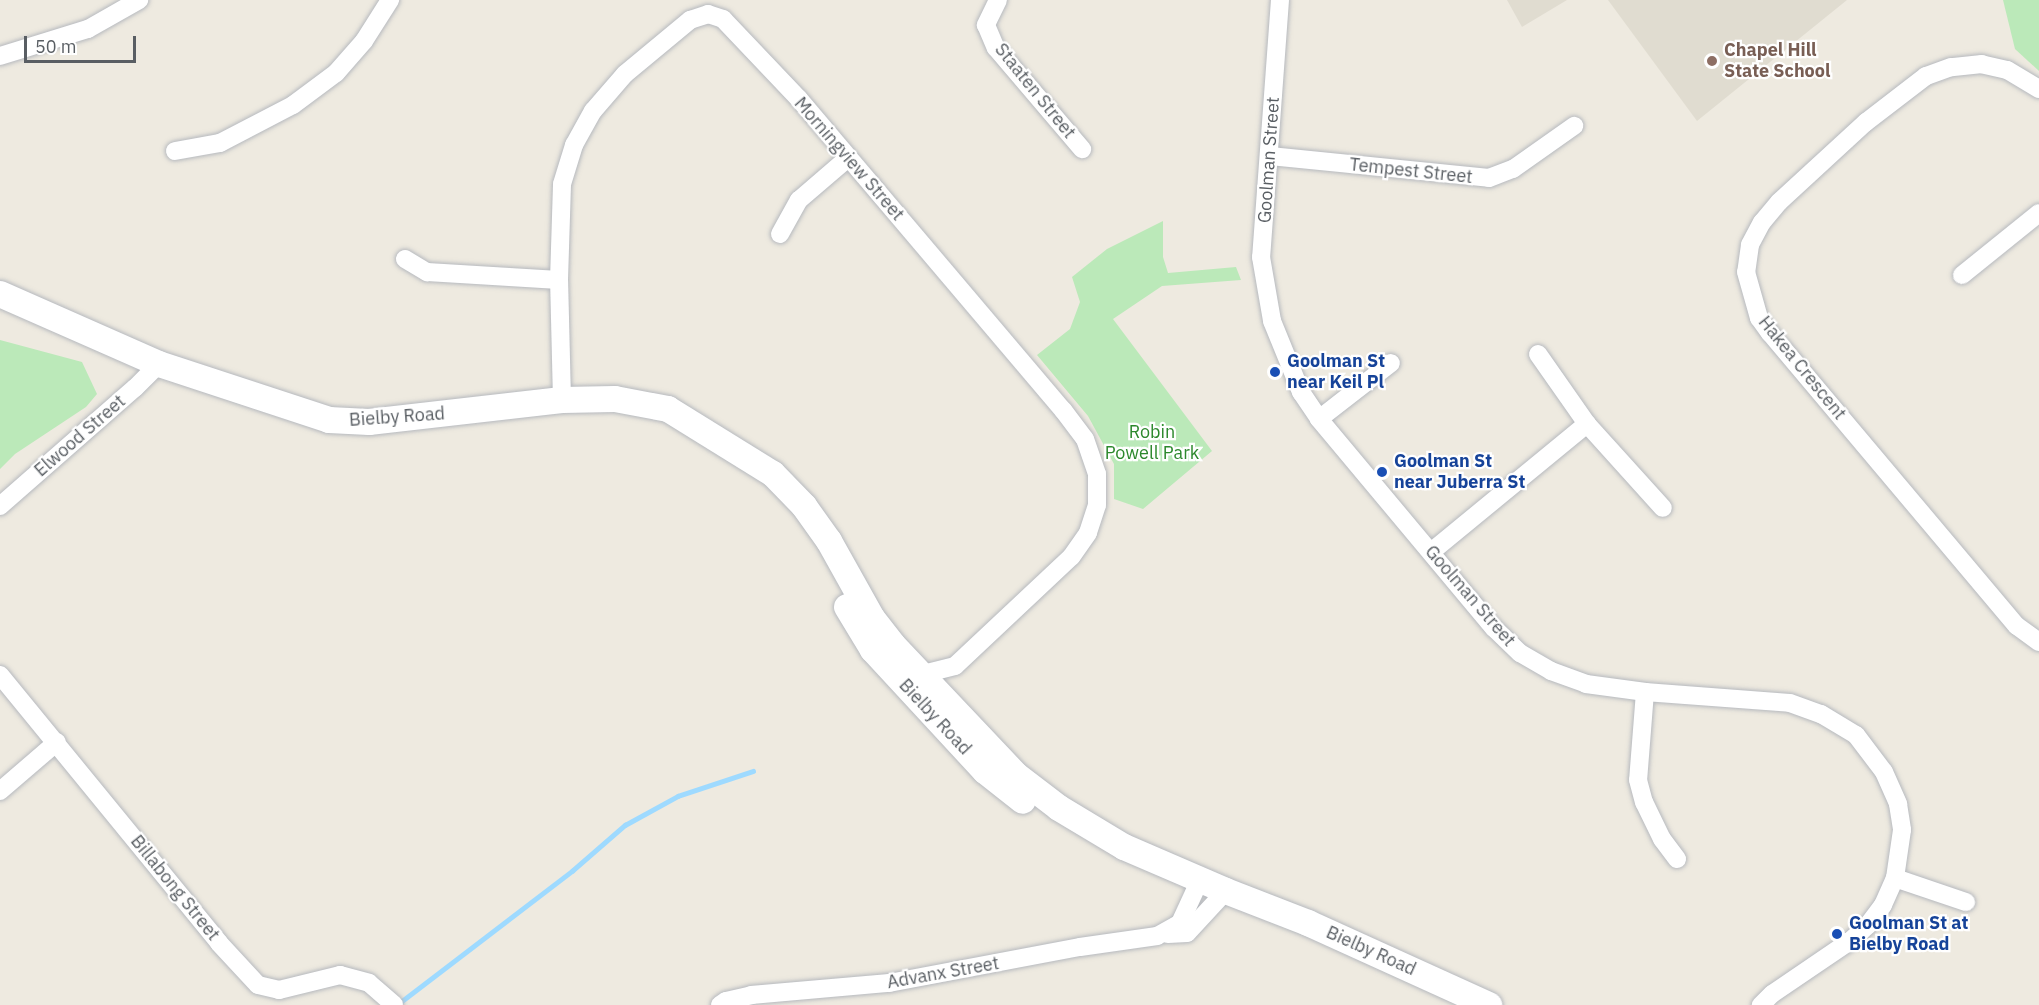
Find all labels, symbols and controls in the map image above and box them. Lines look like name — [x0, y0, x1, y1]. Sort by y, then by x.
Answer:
scale bar — [27, 24, 140, 62]
text: 50 m — [35, 35, 77, 58]
street label: Staaten Street — [990, 39, 1080, 143]
place label: Chapel Hill State School — [1724, 40, 1830, 82]
marker: Chapel Hill State School — [1705, 54, 1719, 68]
street label: Morningview Street — [790, 93, 908, 225]
street label: Goolman Street — [1254, 96, 1284, 224]
street label: Tempest Street — [1348, 154, 1474, 188]
street label: Hakea Crescent — [1754, 312, 1850, 424]
place label: Goolman St near Keil Pl — [1287, 351, 1385, 394]
marker: Goolman St near Keil Pl — [1268, 365, 1282, 379]
street label: Elwood Street — [30, 391, 130, 481]
street label: Bielby Road — [348, 403, 446, 431]
park label: Robin Powell Park — [1105, 422, 1199, 464]
place label: Goolman St near Juberra St — [1394, 451, 1525, 494]
marker: Goolman St near Juberra St — [1375, 465, 1389, 479]
street label: Goolman Street — [1420, 541, 1520, 651]
street label: Bielby Road — [894, 675, 976, 759]
street label: Billabong Street — [126, 831, 224, 945]
place label: Goolman St at Bielby Road — [1849, 913, 1968, 956]
street label: Bielby Road — [1323, 922, 1419, 980]
marker: Goolman St at Bielby Road — [1830, 927, 1844, 941]
street label: Advanx Street — [885, 953, 1001, 993]

